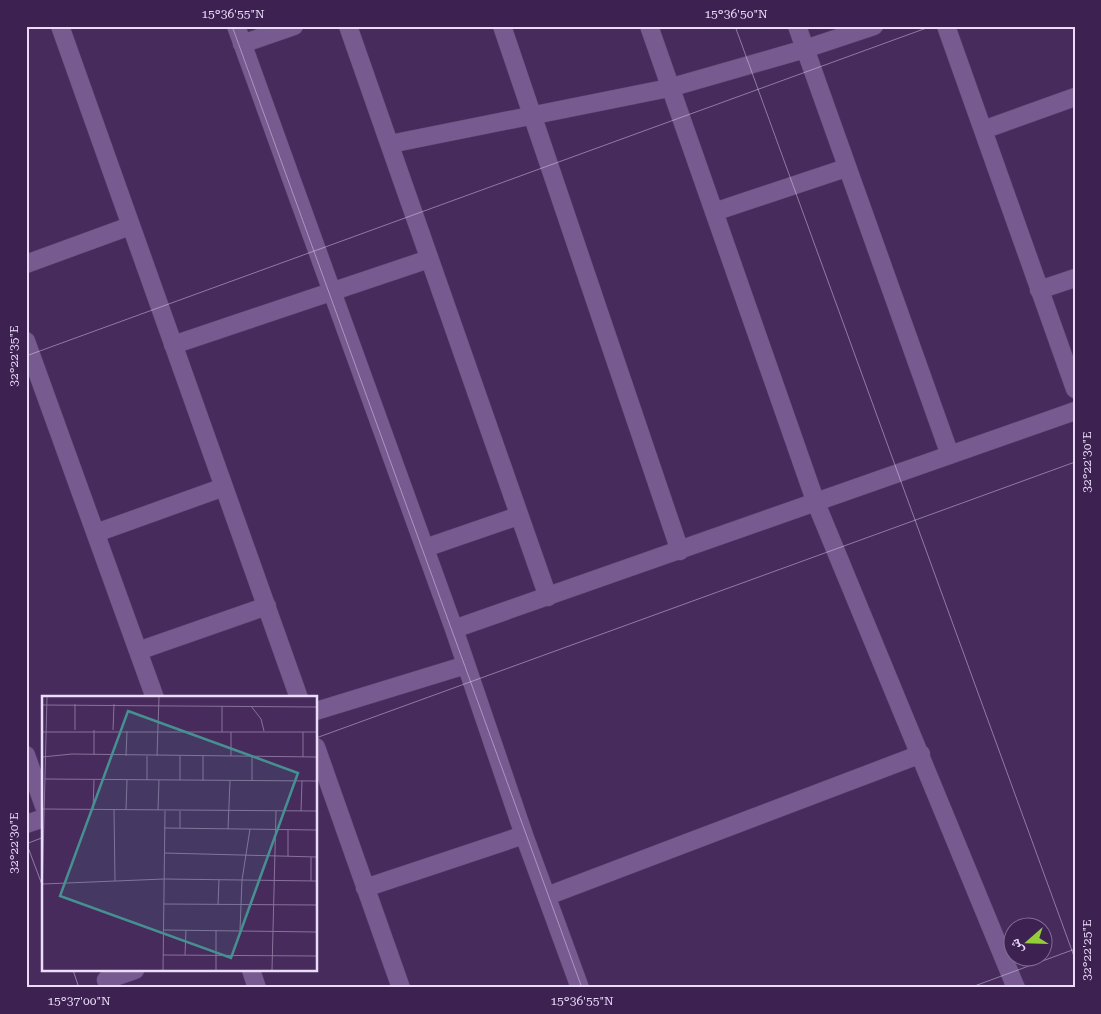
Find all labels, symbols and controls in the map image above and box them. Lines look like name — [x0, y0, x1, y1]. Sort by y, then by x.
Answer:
text: 15°36'55"N — [201, 7, 265, 21]
text: 15°36'50"N — [704, 7, 768, 21]
text: 32°22'35"E — [7, 325, 21, 387]
text: 32°22'30"E — [1080, 431, 1094, 493]
inset map — [42, 696, 318, 972]
text: 32°22'30"E — [7, 812, 21, 874]
north arrow — [1004, 916, 1054, 966]
text: 32°22'25"E — [1080, 919, 1094, 981]
text: ش — [1006, 936, 1027, 956]
text: 15°37'00"N — [47, 994, 111, 1008]
text: 15°36'55"N — [550, 994, 614, 1008]

